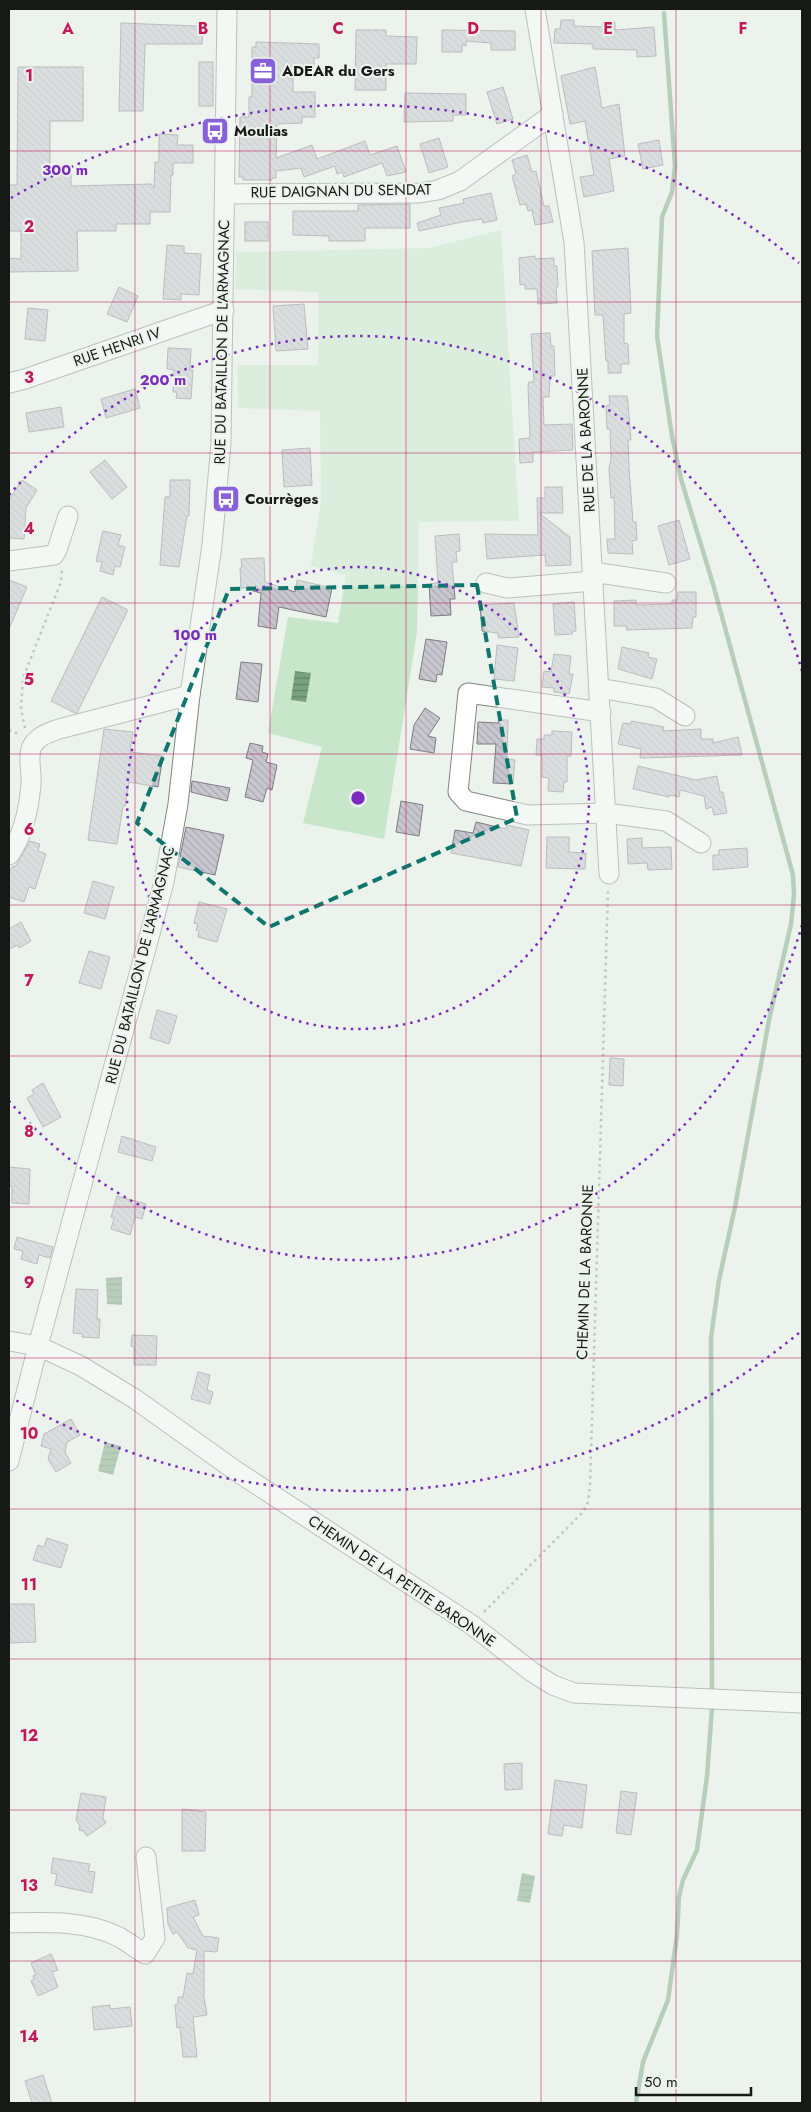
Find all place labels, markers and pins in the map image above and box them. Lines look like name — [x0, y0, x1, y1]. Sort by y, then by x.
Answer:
office icon: ADEAR du Gers — [248, 56, 278, 86]
place label: ADEAR du Gers — [281, 60, 395, 82]
bus stop icon: Moulias — [200, 116, 230, 146]
place label: Moulias — [234, 120, 288, 142]
bus stop icon: Courrèges — [211, 484, 241, 514]
place label: Courrèges — [245, 488, 318, 510]
centre of rings — [349, 789, 367, 807]

